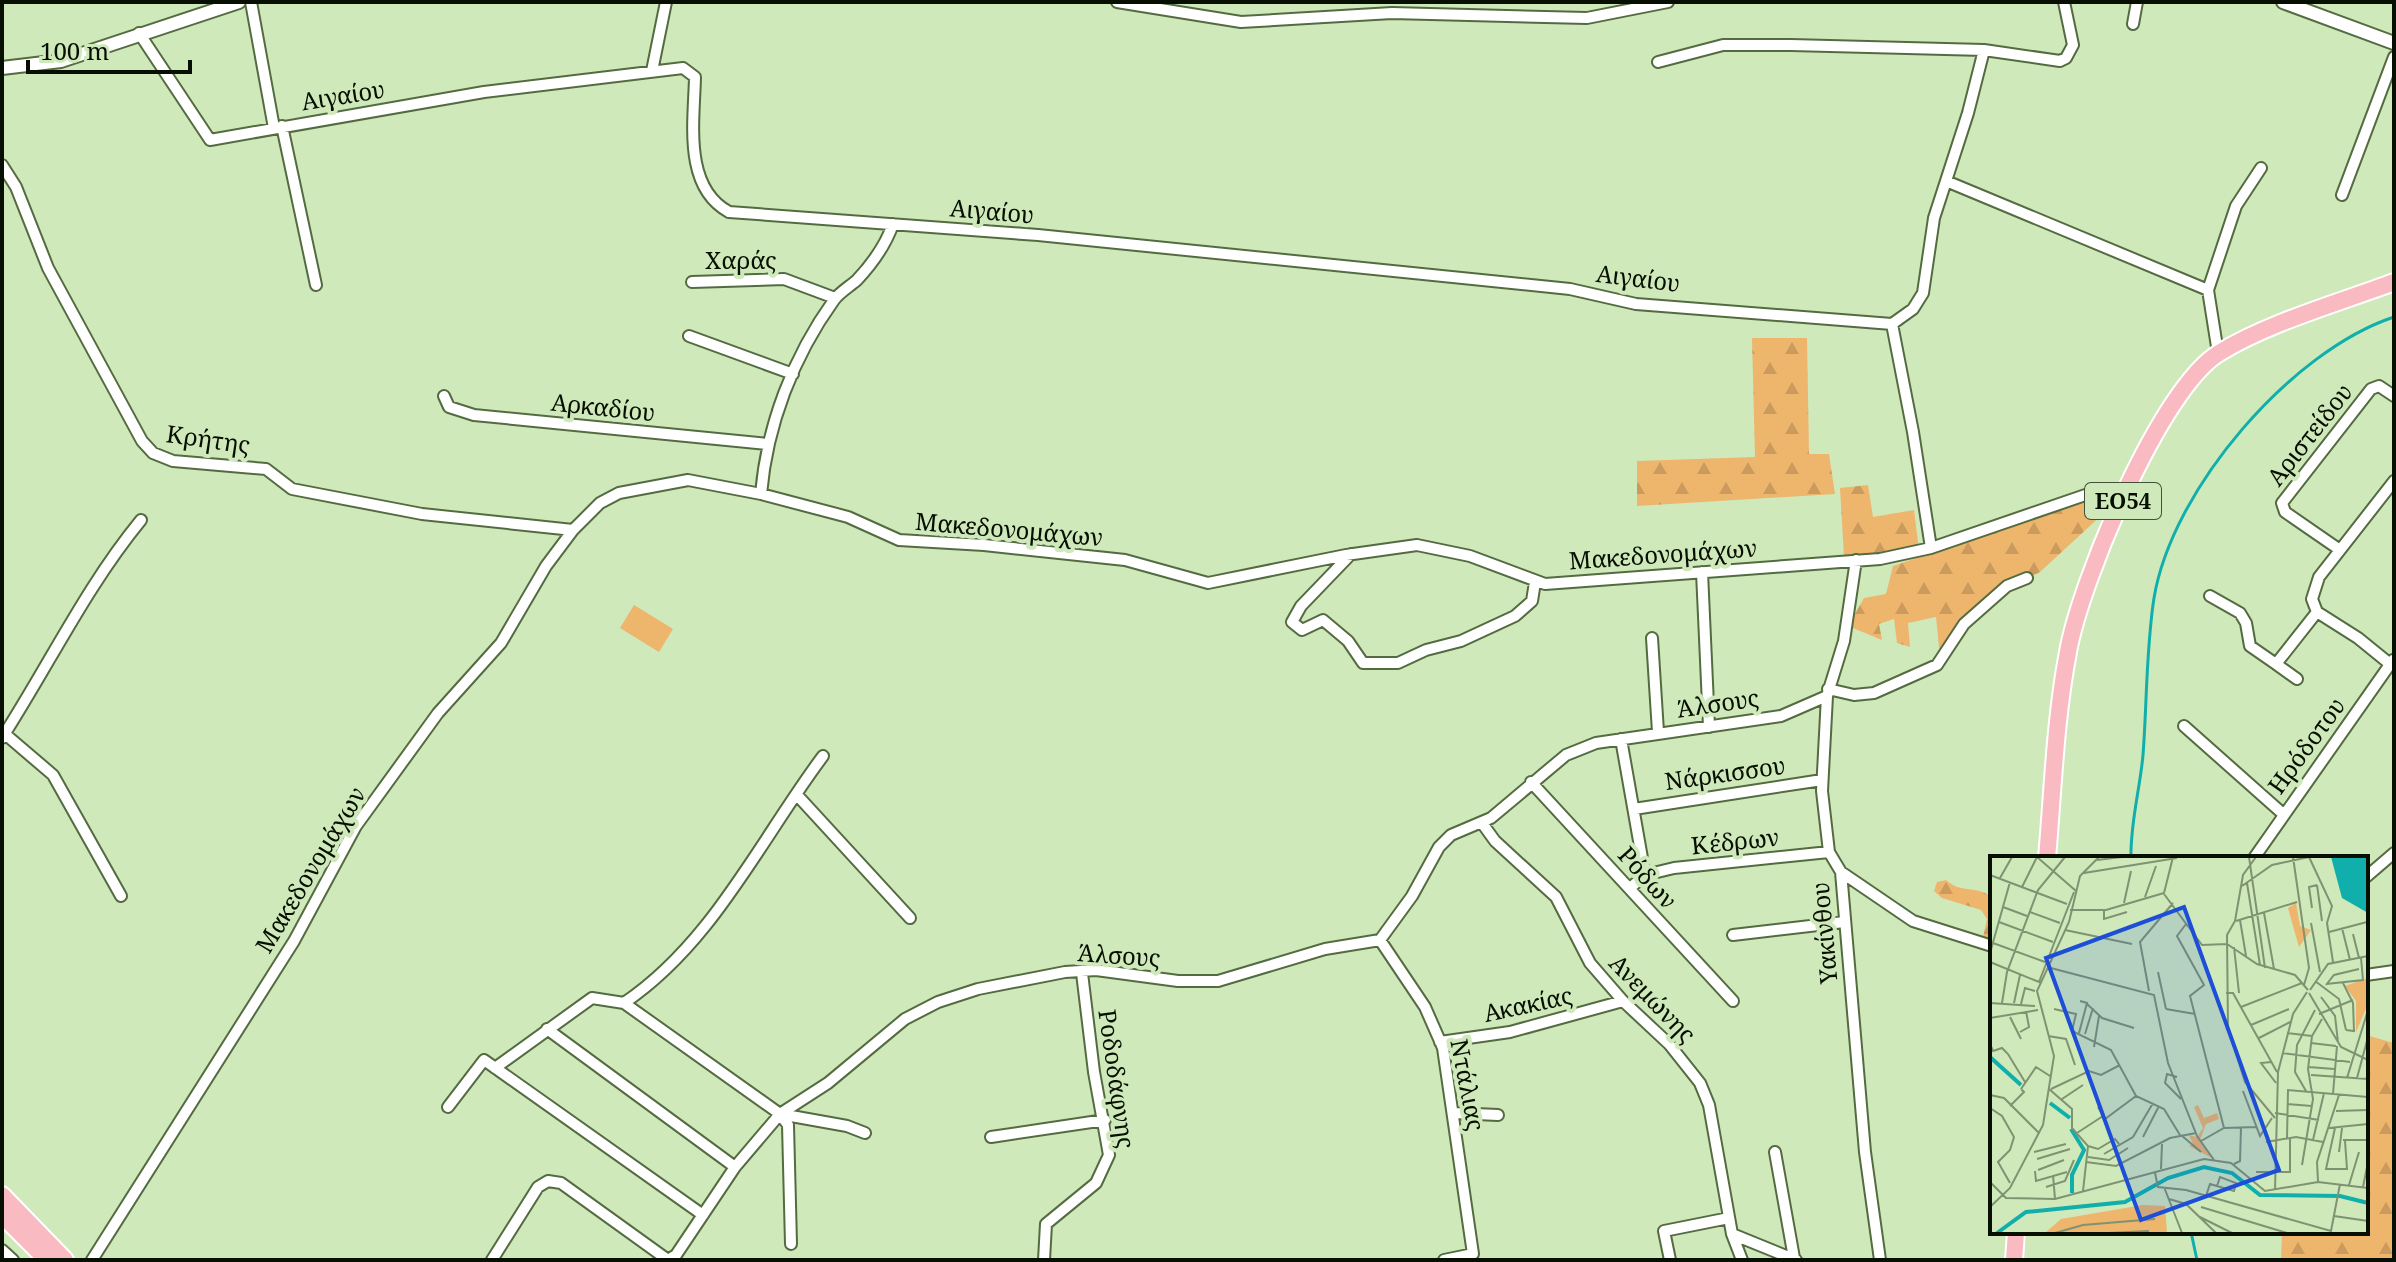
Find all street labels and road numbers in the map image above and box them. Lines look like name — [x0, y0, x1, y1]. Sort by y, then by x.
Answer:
street label: Αιγαίου — [299, 72, 387, 117]
street label: Αιγαίου — [949, 190, 1036, 231]
street label: Χαράς — [705, 243, 777, 276]
street label: Αιγαίου — [1594, 256, 1682, 299]
street label: Αριστείδου — [2258, 376, 2359, 492]
street label: Αρκαδίου — [549, 385, 657, 428]
street label: Κρήτης — [164, 416, 252, 461]
road number: ΕΟ54 — [2085, 483, 2161, 519]
street label: Μακεδονομάχων — [914, 504, 1104, 553]
street label: Μακεδονομάχων — [1568, 530, 1758, 577]
street label: Άλσους — [1675, 680, 1761, 725]
street label: Ηρόδοτου — [2259, 690, 2352, 800]
street label: Νάρκισσου — [1662, 748, 1787, 797]
street label: Μακεδονομάχων — [247, 780, 372, 959]
street label: Κέδρων — [1689, 819, 1781, 862]
street label: Ρόδων — [1611, 839, 1685, 915]
street label: Υακίνθου — [1803, 881, 1844, 986]
street label: Άλσους — [1077, 935, 1161, 974]
street label: Ανεμώνης — [1603, 946, 1704, 1049]
street label: Ακακίας — [1480, 978, 1575, 1029]
street label: Ροδοδάφνης — [1091, 1007, 1144, 1150]
street label: Ντάλιας — [1443, 1036, 1494, 1133]

